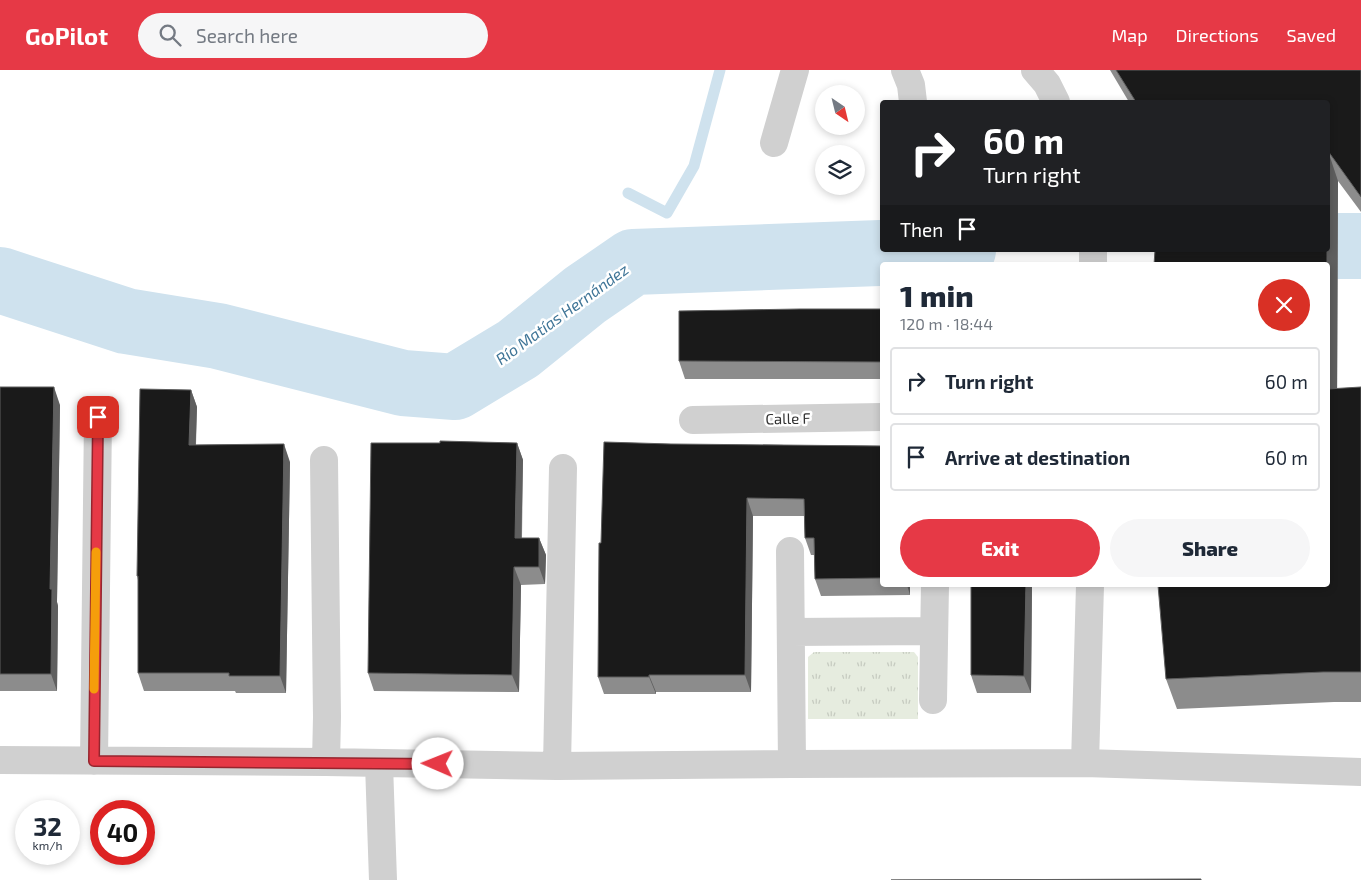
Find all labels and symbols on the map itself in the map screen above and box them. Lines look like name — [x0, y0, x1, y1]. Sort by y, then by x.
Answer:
north arrow — [815, 85, 865, 135]
water label: Río Matías Hernández — [492, 259, 632, 368]
pin — [77, 396, 119, 438]
street label: Calle F — [765, 409, 811, 427]
position arrow — [411, 737, 463, 789]
speed limit sign: 40 — [90, 800, 155, 865]

